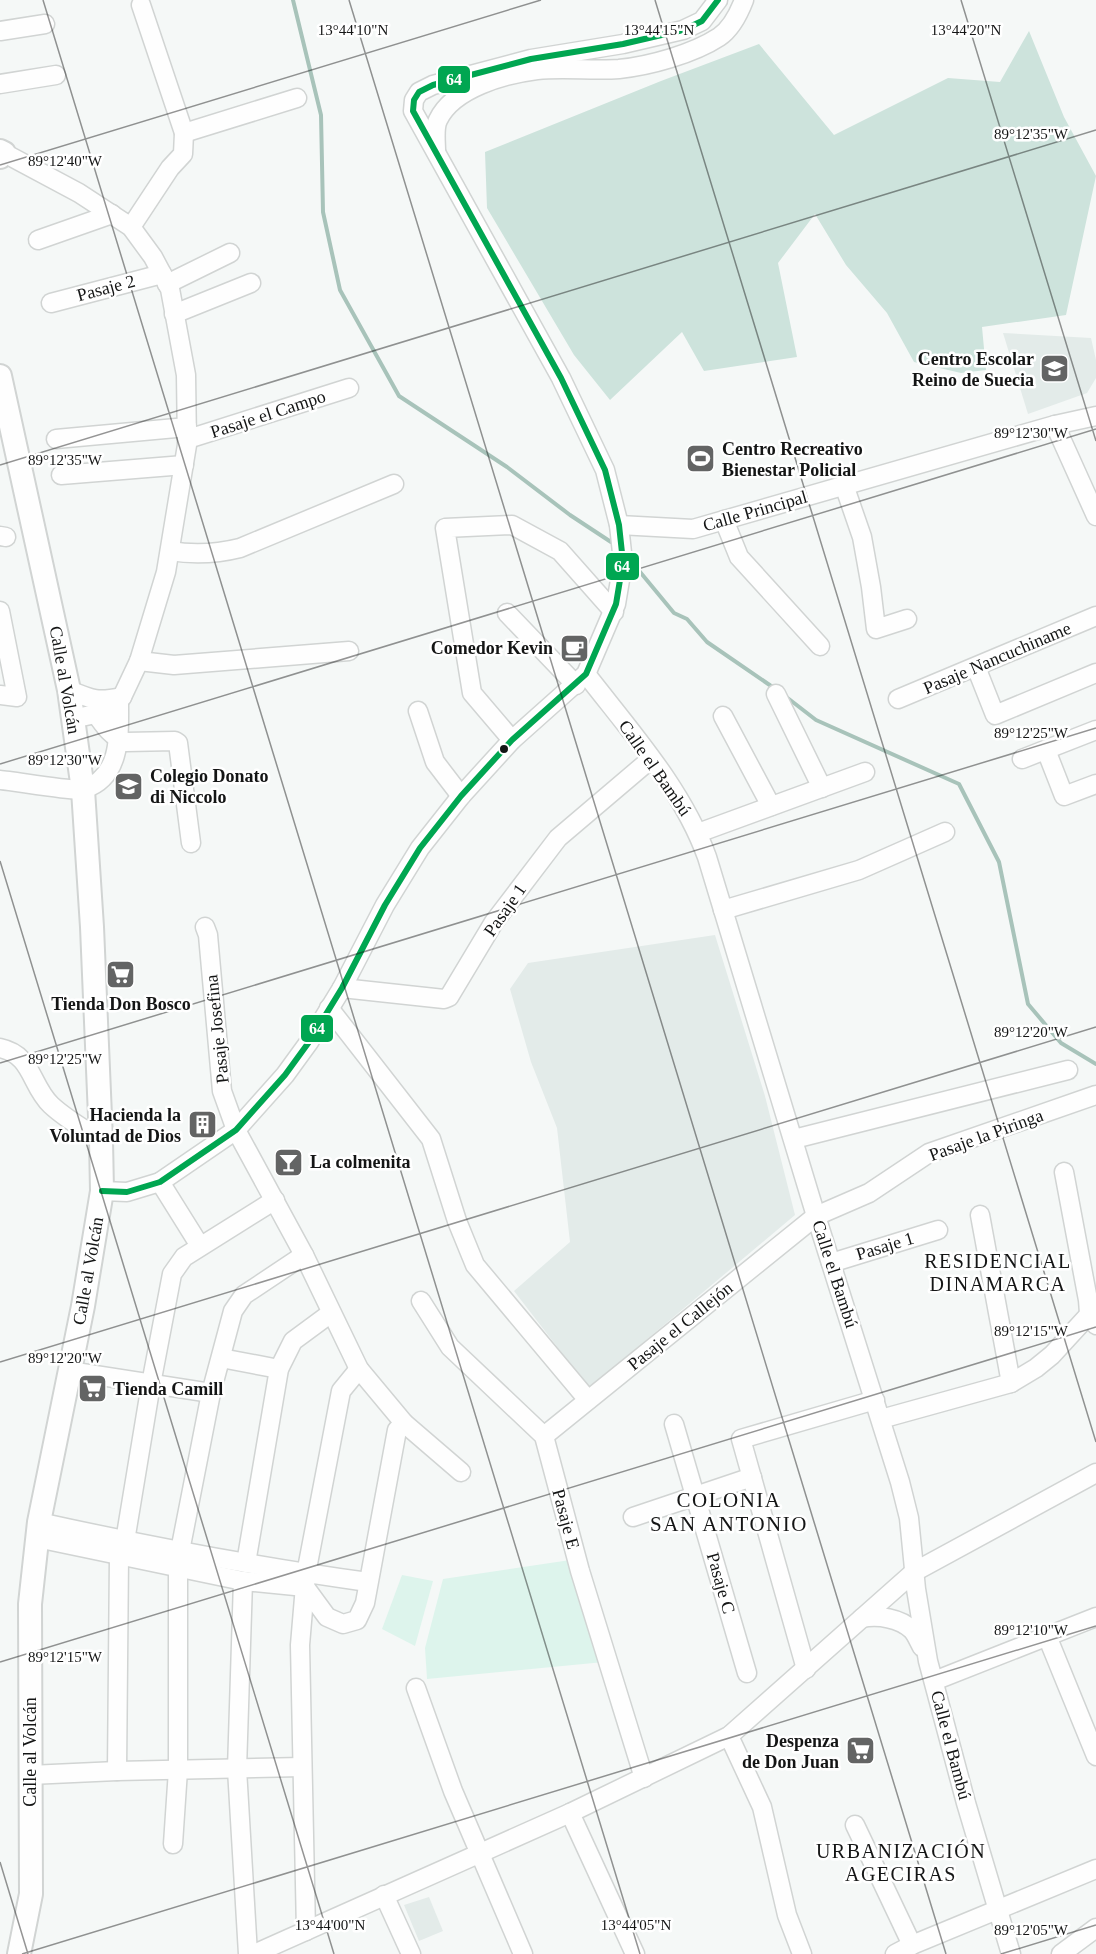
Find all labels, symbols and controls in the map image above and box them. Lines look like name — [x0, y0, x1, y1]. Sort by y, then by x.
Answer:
text: 13°44'10"N — [318, 22, 388, 38]
text: 13°44'15"N — [624, 22, 694, 38]
text: 13°44'20"N — [931, 22, 1001, 38]
line badge: 64 — [437, 65, 471, 94]
text: 64 — [446, 71, 462, 88]
text: 89°12'35"W — [994, 126, 1069, 142]
text: 89°12'40"W — [28, 153, 103, 169]
street label: Pasaje 2 — [75, 271, 137, 305]
place label: Centro Escolar Reino de Suecia — [912, 349, 1034, 390]
school or university icon: Centro Escolar Reino de Suecia — [1039, 353, 1071, 385]
street label: Pasaje el Campo — [208, 386, 328, 442]
text: 89°12'30"W — [994, 425, 1069, 441]
place label: Centro Recreativo Bienestar Policial — [722, 439, 863, 480]
sports icon: Centro Recreativo Bienestar Policial — [685, 443, 717, 475]
text: 89°12'35"W — [28, 452, 103, 468]
street label: Calle Principal — [701, 487, 809, 535]
line badge: 64 — [605, 552, 640, 581]
text: 64 — [614, 558, 630, 575]
street label: Pasaje Nancuchiname — [920, 618, 1074, 698]
street label: Calle al Volcán — [46, 624, 84, 736]
cafe icon: Comedor Kevin — [558, 632, 590, 664]
place label: Comedor Kevin — [431, 638, 553, 658]
street label: Calle el Bambú — [615, 716, 695, 820]
text: 89°12'25"W — [994, 725, 1069, 741]
unlabelled marker — [498, 743, 510, 755]
text: 89°12'30"W — [28, 752, 103, 768]
place label: Colegio Donato di Niccolo — [150, 766, 269, 807]
school or university icon: Colegio Donato di Niccolo — [113, 770, 145, 802]
street label: Pasaje 1 — [480, 880, 530, 940]
supermarket icon: Tienda Don Bosco — [105, 959, 137, 991]
street label: Pasaje Josefina — [201, 974, 233, 1084]
place label: Tienda Don Bosco — [51, 994, 191, 1014]
line badge: 64 — [300, 1014, 334, 1043]
text: 64 — [309, 1020, 325, 1037]
text: 89°12'20"W — [994, 1024, 1069, 1040]
text: 89°12'25"W — [28, 1051, 103, 1067]
place label: Hacienda la Voluntad de Dios — [50, 1105, 181, 1146]
street label: Pasaje la Piringa — [926, 1105, 1046, 1165]
building icon: Hacienda la Voluntad de Dios — [186, 1109, 218, 1141]
bar icon: La colmenita — [273, 1146, 305, 1178]
place label: La colmenita — [310, 1152, 411, 1172]
street label: Calle al Volcán — [69, 1215, 107, 1327]
street label: Calle el Bambú — [808, 1218, 862, 1330]
street label: Pasaje 1 — [854, 1228, 916, 1264]
district label: RESIDENCIAL DINAMARCA — [924, 1250, 1072, 1295]
street label: Pasaje el Callejón — [624, 1278, 736, 1374]
text: 89°12'15"W — [994, 1323, 1069, 1339]
text: 89°12'20"W — [28, 1350, 103, 1366]
supermarket icon: Tienda Camill — [76, 1373, 108, 1405]
place label: Tienda Camill — [113, 1379, 223, 1399]
street label: Pasaje E — [548, 1487, 584, 1551]
district label: COLONIA SAN ANTONIO — [650, 1488, 808, 1536]
street label: Pasaje C — [703, 1550, 739, 1616]
text: 89°12'10"W — [994, 1622, 1069, 1638]
text: 89°12'15"W — [28, 1649, 103, 1665]
street label: Calle el Bambú — [927, 1688, 975, 1802]
street label: Calle al Volcán — [20, 1697, 40, 1807]
place label: Despenza de Don Juan — [742, 1731, 839, 1772]
supermarket icon: Despenza de Don Juan — [844, 1735, 876, 1767]
district label: URBANIZACIÓN AGECIRAS — [816, 1839, 986, 1885]
text: 13°44'00"N — [295, 1917, 365, 1933]
text: 13°44'05"N — [601, 1917, 671, 1933]
text: 89°12'05"W — [994, 1922, 1069, 1938]

